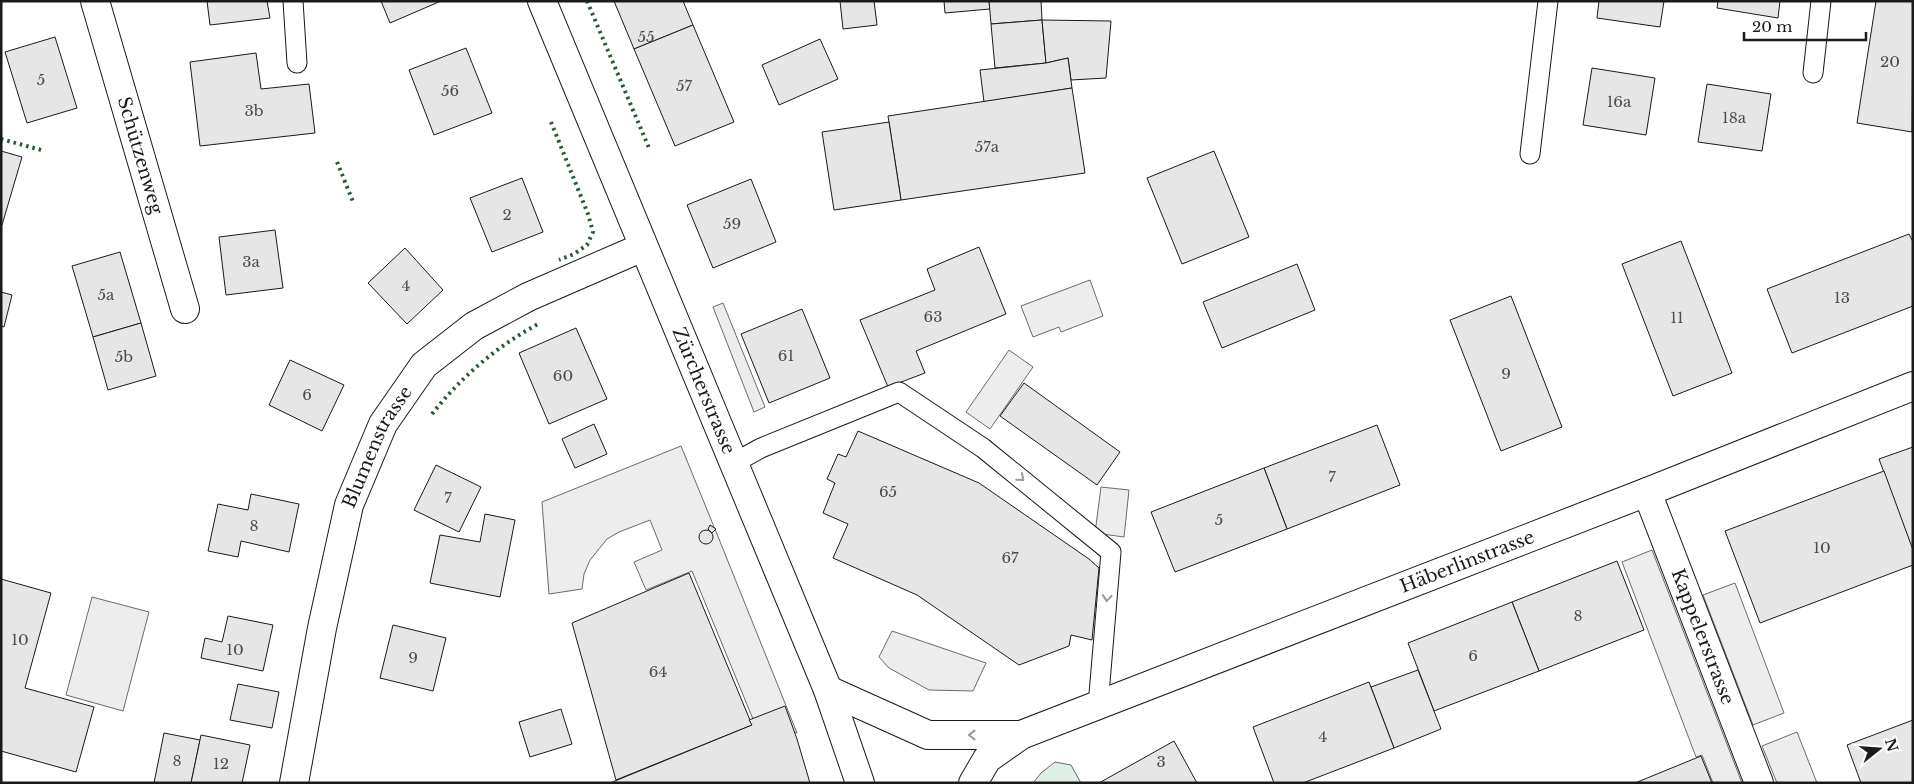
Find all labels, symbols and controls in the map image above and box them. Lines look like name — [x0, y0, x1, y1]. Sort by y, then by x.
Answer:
scale bar — [1744, 10, 1866, 42]
text: 20 m — [1752, 17, 1792, 36]
house number: 55 — [637, 27, 655, 46]
house number: 20 — [1880, 52, 1900, 71]
house number: 5 — [37, 70, 45, 89]
house number: 57 — [676, 76, 692, 95]
house number: 56 — [441, 81, 459, 100]
house number: 16a — [1607, 92, 1632, 111]
street label: Schützenweg — [113, 94, 168, 217]
house number: 3b — [244, 101, 264, 120]
house number: 18a — [1722, 108, 1747, 127]
house number: 57a — [975, 137, 1000, 156]
house number: 2 — [502, 205, 512, 224]
house number: 59 — [723, 214, 741, 233]
house number: 3a — [242, 252, 260, 271]
house number: 4 — [402, 276, 410, 295]
house number: 5a — [98, 285, 115, 304]
house number: 13 — [1834, 288, 1850, 307]
house number: 63 — [924, 307, 942, 326]
house number: 11 — [1670, 308, 1684, 327]
street label: Zürcherstrasse — [668, 324, 740, 458]
house number: 61 — [778, 346, 794, 365]
house number: 5b — [115, 347, 133, 366]
house number: 9 — [1501, 364, 1511, 383]
house number: 60 — [553, 366, 573, 385]
street label: Blumenstrasse — [338, 382, 417, 512]
house number: 6 — [302, 385, 312, 404]
house number: 7 — [1328, 467, 1336, 486]
one-way arrow — [1015, 473, 1024, 481]
house number: 65 — [879, 482, 897, 501]
house number: 7 — [444, 488, 452, 507]
house number: 5 — [1215, 510, 1223, 529]
house number: 8 — [249, 516, 259, 535]
street label: Häberlinstrasse — [1397, 526, 1537, 598]
house number: 10 — [1813, 538, 1831, 557]
house number: 67 — [1001, 548, 1019, 567]
street label: Kappelerstrasse — [1667, 566, 1739, 708]
one-way arrow — [1102, 594, 1113, 602]
house number: 8 — [1573, 606, 1583, 625]
house number: 10 — [11, 630, 29, 649]
house number: 10 — [226, 640, 244, 659]
house number: 6 — [1468, 646, 1478, 665]
house number: 9 — [408, 648, 418, 667]
house number: 64 — [649, 662, 667, 681]
north arrow — [1854, 724, 1904, 774]
house number: 4 — [1319, 727, 1327, 746]
one-way arrow — [968, 730, 976, 740]
text: N — [1881, 736, 1902, 754]
house number: 8 — [172, 751, 182, 770]
house number: 3 — [1156, 752, 1166, 771]
house number: 12 — [213, 754, 229, 773]

